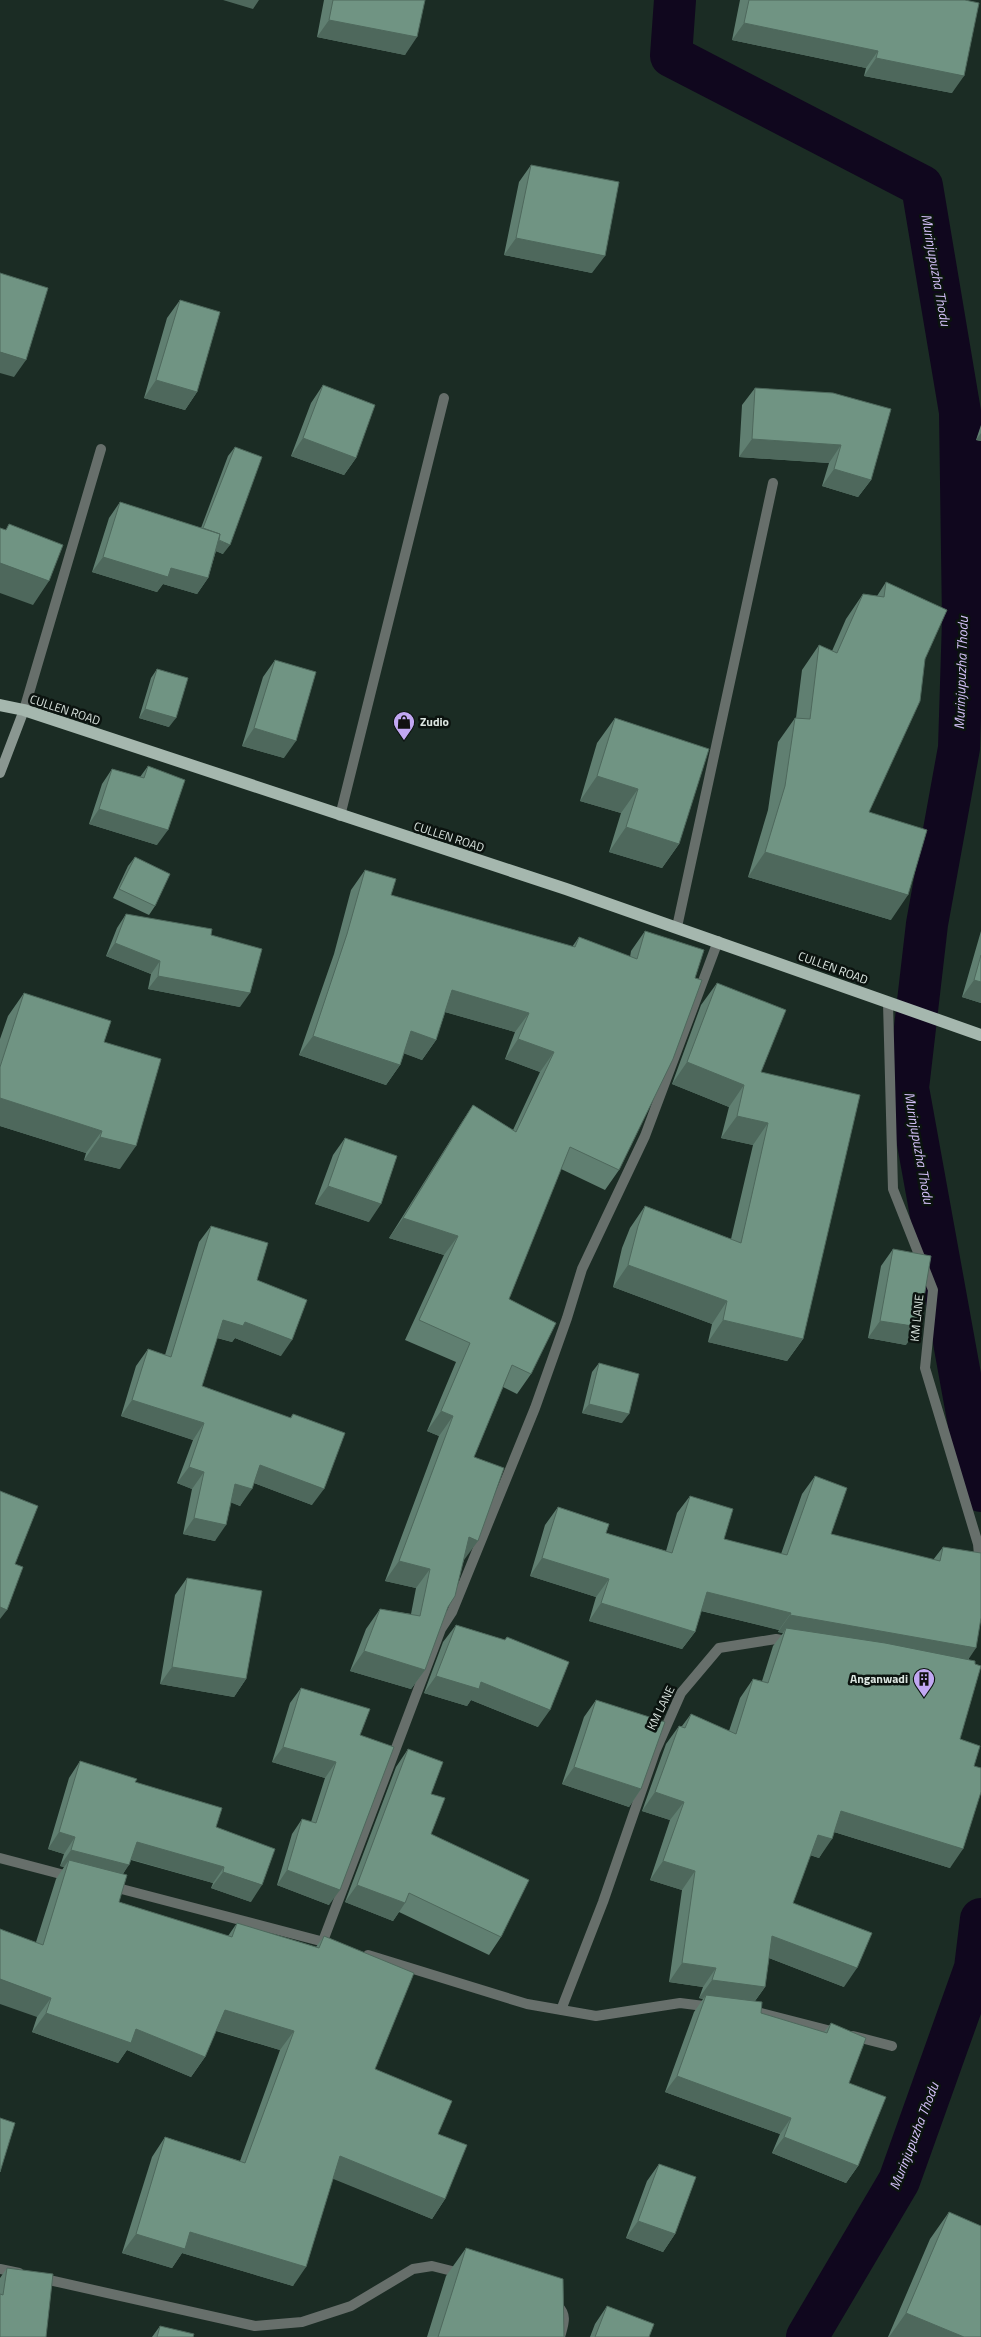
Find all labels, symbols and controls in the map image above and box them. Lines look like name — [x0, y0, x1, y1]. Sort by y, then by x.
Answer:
water label: Murinjupuzha Thodu — [916, 212, 957, 329]
water label: Murinjupuzha Thodu — [948, 615, 973, 730]
street label: CULLEN ROAD — [27, 689, 103, 730]
shop icon: Zudio — [392, 710, 416, 741]
place label: Zudio — [420, 712, 449, 731]
street label: CULLEN ROAD — [411, 816, 487, 857]
street label: CULLEN ROAD — [796, 946, 871, 989]
water label: Murinjupuzha Thodu — [899, 1090, 940, 1207]
street label: KM LANE — [905, 1293, 928, 1342]
building icon: Anganwadi — [912, 1667, 936, 1698]
place label: Anganwadi — [850, 1669, 908, 1688]
street label: KM LANE — [642, 1682, 680, 1733]
water label: Murinjupuzha Thodu — [883, 2078, 944, 2192]

